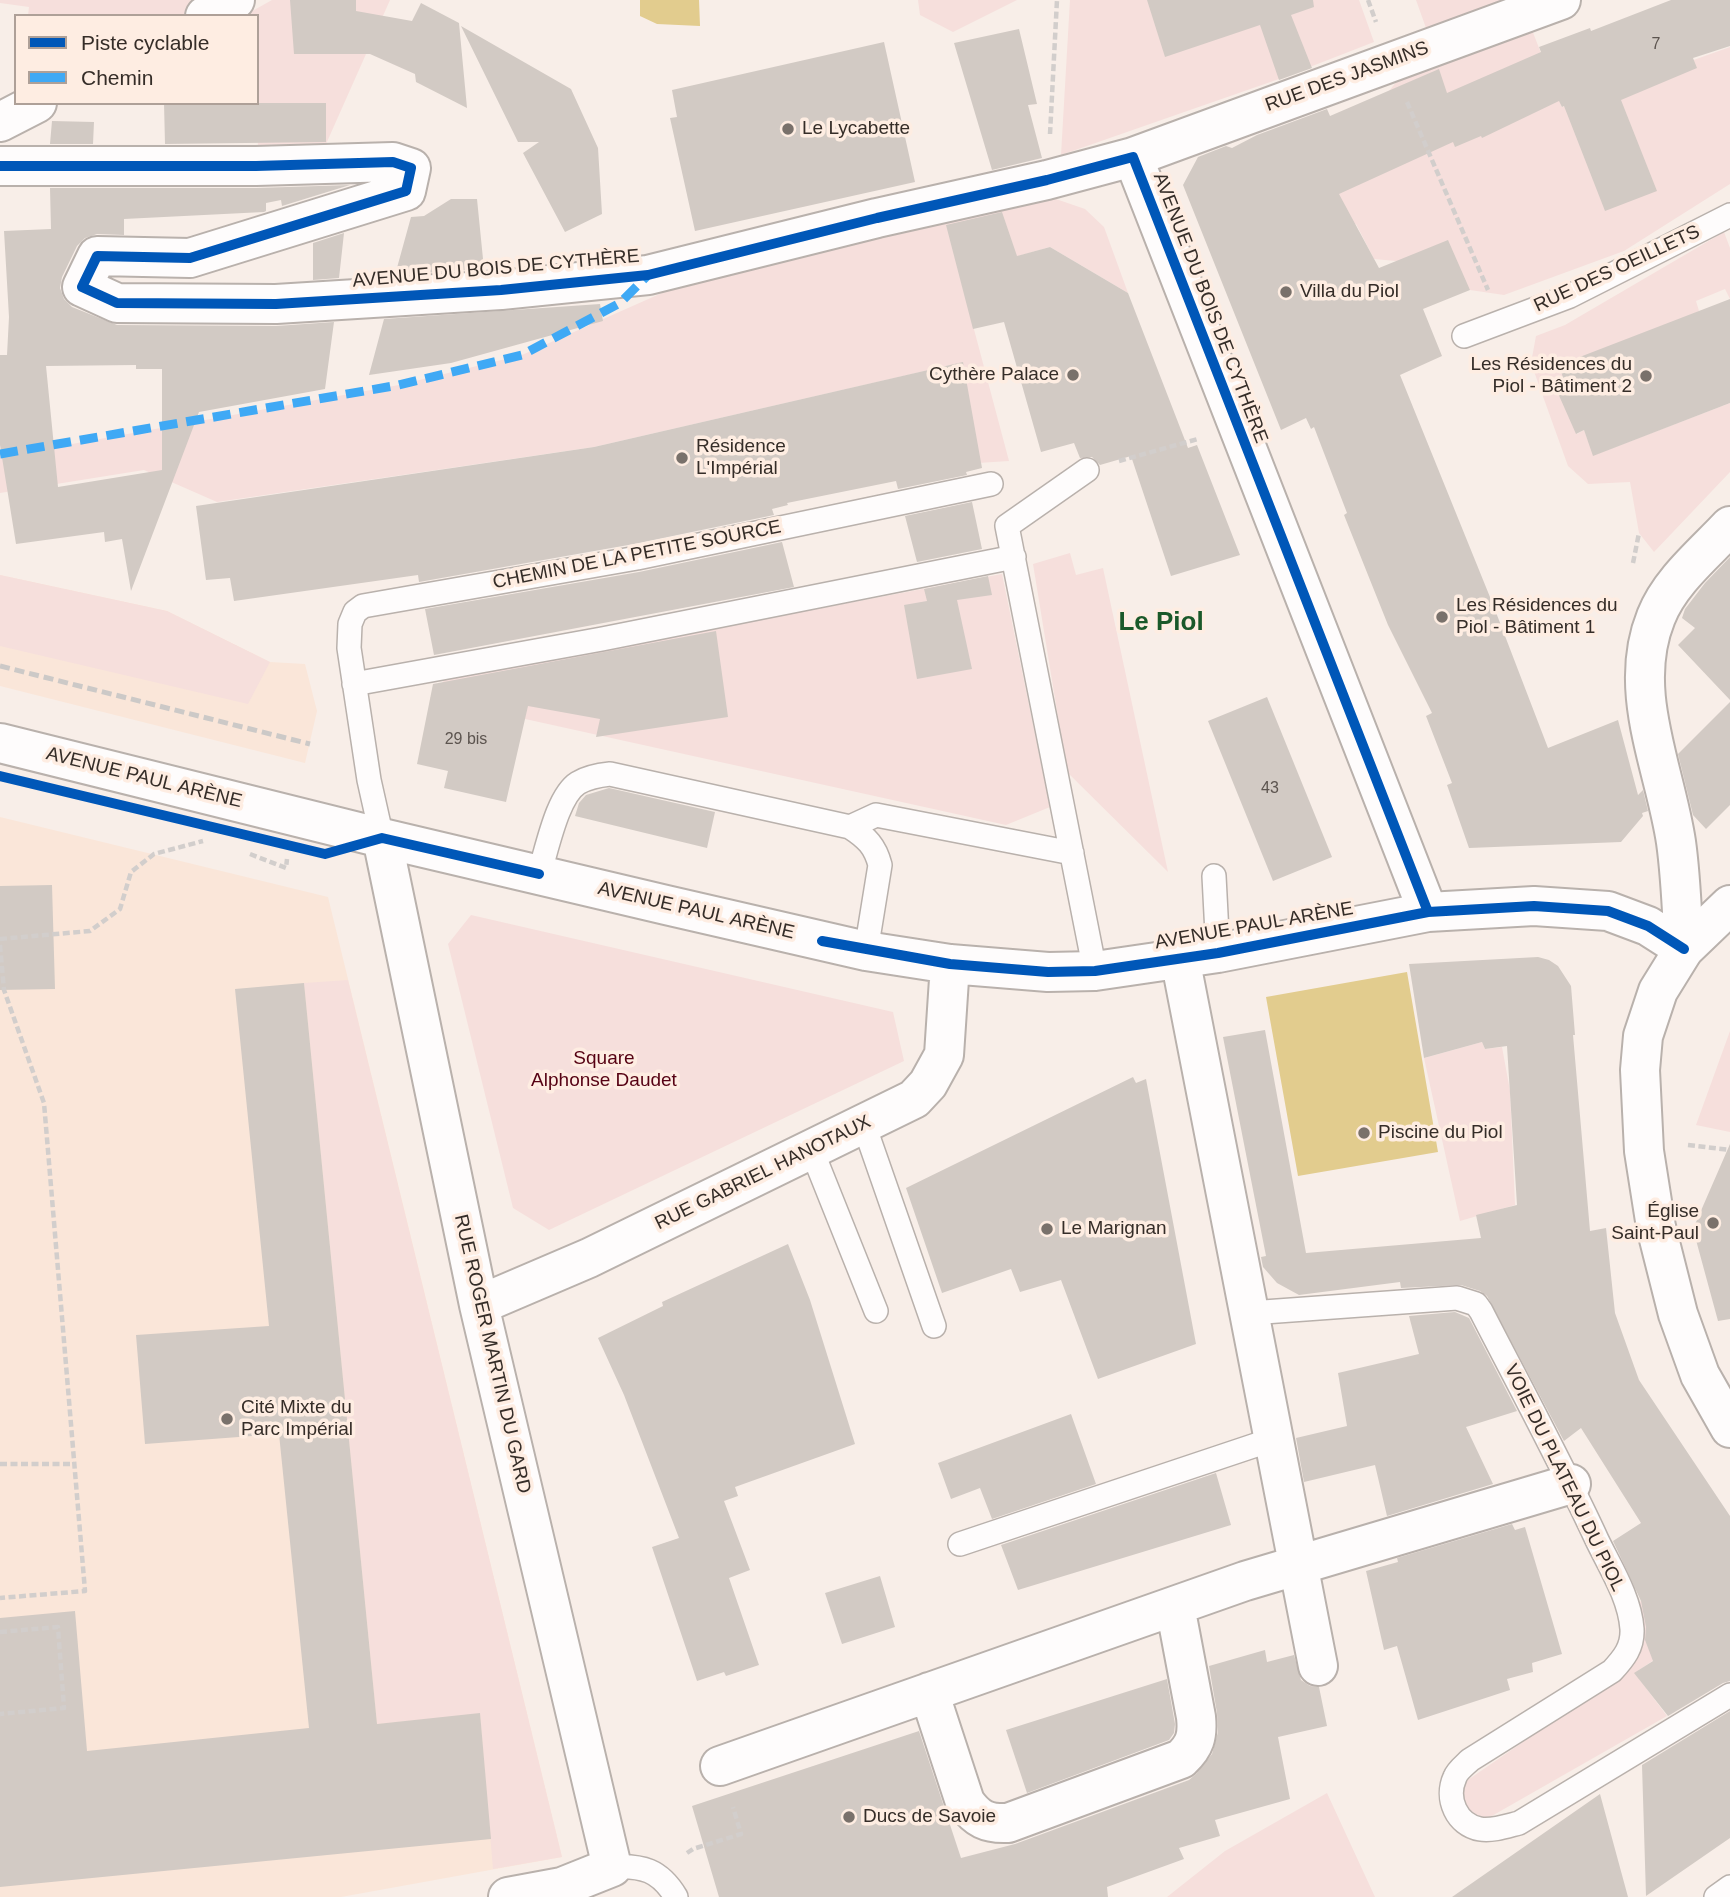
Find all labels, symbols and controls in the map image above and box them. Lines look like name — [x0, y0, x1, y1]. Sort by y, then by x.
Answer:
legend — [14, 14, 259, 105]
text: Piste cyclable — [81, 31, 209, 54]
house number: 7 — [1652, 35, 1660, 55]
street label: RUE DES JASMINS — [1262, 37, 1432, 117]
text: Chemin — [81, 66, 153, 89]
place label: Le Lycabette — [802, 118, 910, 140]
marker: Le Lycabette — [780, 121, 796, 137]
street label: AVENUE DU BOIS DE CYTHÈRE — [1148, 170, 1272, 446]
street label: RUE DES OEILLETS — [1530, 221, 1704, 317]
street label: AVENUE DU BOIS DE CYTHÈRE — [352, 245, 640, 293]
place label: Villa du Piol — [1300, 281, 1399, 303]
marker: Villa du Piol — [1278, 284, 1294, 300]
place label: Les Résidences du Piol - Bâtiment 2 — [1470, 354, 1632, 398]
place label: Cythère Palace — [929, 364, 1059, 386]
marker: Cythère Palace — [1065, 367, 1081, 383]
marker: Les Résidences du Piol - Bâtiment 2 — [1638, 368, 1654, 384]
place label: Résidence L'Impérial — [696, 436, 786, 480]
marker: Résidence L'Impérial — [674, 450, 690, 466]
street label: CHEMIN DE LA PETITE SOURCE — [491, 516, 783, 594]
place label: Les Résidences du Piol - Bâtiment 1 — [1456, 595, 1618, 639]
district label: Le Piol — [1118, 607, 1204, 639]
marker: Les Résidences du Piol - Bâtiment 1 — [1434, 609, 1450, 625]
house number: 29 bis — [445, 730, 487, 750]
street label: AVENUE PAUL ARÈNE — [44, 743, 244, 813]
house number: 43 — [1261, 779, 1279, 799]
street label: AVENUE PAUL ARÈNE — [596, 877, 796, 945]
street label: AVENUE PAUL ARÈNE — [1153, 897, 1355, 955]
park label: Square Alphonse Daudet — [531, 1048, 677, 1092]
street label: RUE GABRIEL HANOTAUX — [651, 1111, 875, 1235]
place label: Piscine du Piol — [1378, 1122, 1503, 1144]
marker: Piscine du Piol — [1356, 1125, 1372, 1141]
place label: Église Saint-Paul — [1611, 1201, 1699, 1245]
street label: RUE ROGER MARTIN DU GARD — [449, 1212, 535, 1496]
marker: Église Saint-Paul — [1705, 1215, 1721, 1231]
place label: Le Marignan — [1061, 1218, 1167, 1240]
marker: Le Marignan — [1039, 1221, 1055, 1237]
street label: VOIE DU PLATEAU DU PIOL — [1499, 1361, 1629, 1595]
place label: Cité Mixte du Parc Impérial — [241, 1397, 353, 1441]
marker: Cité Mixte du Parc Impérial — [219, 1411, 235, 1427]
place label: Ducs de Savoie — [863, 1806, 996, 1828]
marker: Ducs de Savoie — [841, 1809, 857, 1825]

